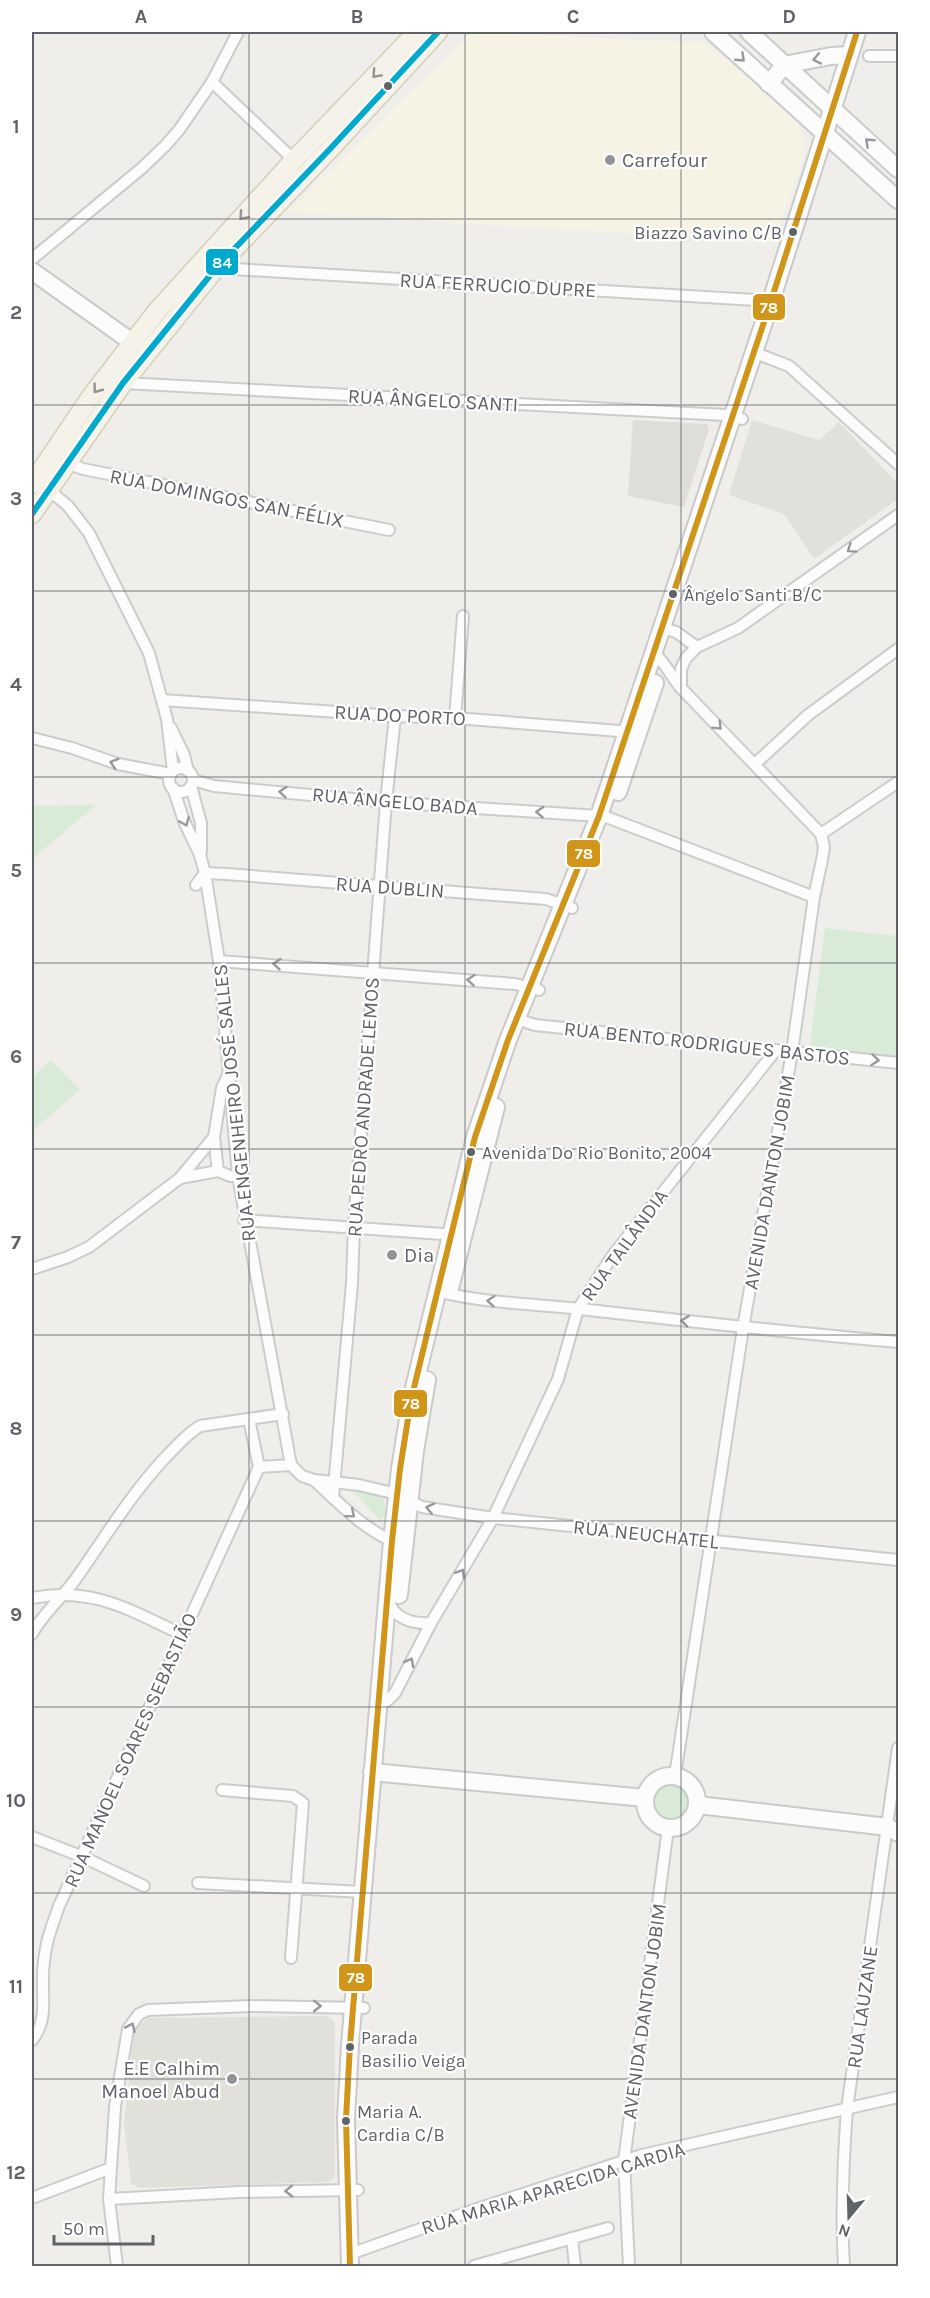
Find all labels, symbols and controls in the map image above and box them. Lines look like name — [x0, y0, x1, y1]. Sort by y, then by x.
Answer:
text: A — [135, 5, 148, 28]
text: B — [351, 5, 363, 28]
text: C — [567, 5, 579, 28]
text: D — [782, 5, 796, 28]
one-way arrow — [734, 51, 744, 62]
one-way arrow — [812, 52, 822, 65]
one-way arrow — [373, 66, 384, 77]
unlabelled marker — [382, 80, 394, 92]
text: 1 — [12, 115, 20, 138]
one-way arrow — [866, 139, 877, 150]
place label: Carrefour — [622, 149, 708, 172]
marker: Carrefour — [603, 153, 617, 167]
one-way arrow — [239, 209, 250, 220]
place label: Biazzo Savino C/B — [634, 222, 782, 244]
marker: Biazzo Savino C/B — [787, 226, 799, 238]
line badge: 84 — [205, 248, 239, 276]
text: 84 — [212, 253, 232, 272]
street label: RUA FERRUCIO DUPRE — [399, 269, 597, 302]
line badge: 78 — [752, 293, 786, 321]
text: 78 — [760, 298, 778, 317]
text: 2 — [10, 301, 22, 324]
one-way arrow — [93, 382, 104, 393]
street label: RUA ÂNGELO SANTI — [347, 385, 519, 416]
street label: RUA DOMINGOS SAN FÉLIX — [108, 464, 346, 532]
text: 3 — [10, 487, 22, 510]
one-way arrow — [846, 542, 857, 553]
place label: Ângelo Santi B/C — [684, 584, 822, 606]
marker: Ângelo Santi B/C — [667, 588, 679, 600]
text: 4 — [10, 673, 22, 696]
street label: RUA DO PORTO — [334, 701, 466, 730]
one-way arrow — [711, 718, 722, 729]
one-way arrow — [109, 757, 120, 770]
street label: RUA ÂNGELO BADA — [311, 783, 479, 820]
one-way arrow — [279, 786, 288, 799]
one-way arrow — [536, 806, 545, 819]
one-way arrow — [178, 816, 190, 827]
line badge: 78 — [566, 839, 601, 868]
text: 78 — [575, 844, 593, 863]
text: 5 — [10, 859, 22, 882]
street label: RUA DUBLIN — [335, 872, 445, 903]
one-way arrow — [273, 958, 282, 971]
street label: RUA ENGENHEIRO JOSÉ SALLES — [207, 963, 261, 1243]
one-way arrow — [467, 974, 476, 987]
street label: RUA PEDRO ANDRADE LEMOS — [343, 976, 384, 1238]
street label: RUA BENTO RODRIGUES BASTOS — [563, 1017, 851, 1070]
text: 6 — [10, 1045, 22, 1068]
one-way arrow — [871, 1054, 880, 1066]
street label: AVENIDA DANTON JOBIM — [739, 1073, 800, 1291]
place label: Avenida Do Rio Bonito, 2004 — [482, 1142, 712, 1164]
marker: Avenida Do Rio Bonito, 2004 — [465, 1146, 477, 1158]
street label: RUA TAILÂNDIA — [576, 1185, 673, 1306]
text: 7 — [11, 1231, 21, 1254]
place label: Dia — [404, 1244, 434, 1267]
marker: Dia — [385, 1248, 399, 1262]
one-way arrow — [487, 1295, 496, 1308]
one-way arrow — [681, 1316, 690, 1328]
line badge: 78 — [393, 1389, 428, 1418]
text: 78 — [402, 1394, 420, 1413]
text: 8 — [10, 1417, 22, 1440]
one-way arrow — [425, 1502, 435, 1515]
one-way arrow — [344, 1507, 355, 1518]
street label: RUA NEUCHATEL — [572, 1515, 721, 1554]
one-way arrow — [453, 1568, 465, 1579]
text: 9 — [10, 1603, 22, 1626]
street label: RUA MANOEL SOARES SEBASTIÃO — [59, 1609, 202, 1891]
one-way arrow — [403, 1658, 414, 1669]
text: 10 — [6, 1789, 26, 1812]
street label: AVENIDA DANTON JOBIM — [618, 1902, 671, 2121]
street label: RUA LAUZANE — [842, 1944, 882, 2070]
line badge: 78 — [338, 1963, 373, 1992]
text: 78 — [347, 1968, 365, 1987]
text: 11 — [9, 1975, 23, 1998]
one-way arrow — [313, 2000, 322, 2012]
one-way arrow — [124, 2023, 136, 2034]
place label: Parada Basilio Veiga — [361, 2027, 466, 2072]
marker: Parada Basilio Veiga — [344, 2041, 356, 2053]
place label: E.E Calhim Manoel Abud — [101, 2057, 220, 2103]
marker: E.E Calhim Manoel Abud — [225, 2072, 239, 2086]
place label: Maria A. Cardia C/B — [357, 2101, 445, 2146]
marker: Maria A. Cardia C/B — [340, 2115, 352, 2127]
street label: RUA MARIA APARECIDA CARDIA — [419, 2137, 688, 2240]
text: 12 — [6, 2161, 26, 2184]
one-way arrow — [284, 2185, 293, 2198]
north arrow — [819, 2187, 879, 2247]
scale bar — [54, 2208, 153, 2246]
text: 50 m — [63, 2218, 105, 2240]
text: N — [836, 2220, 853, 2242]

